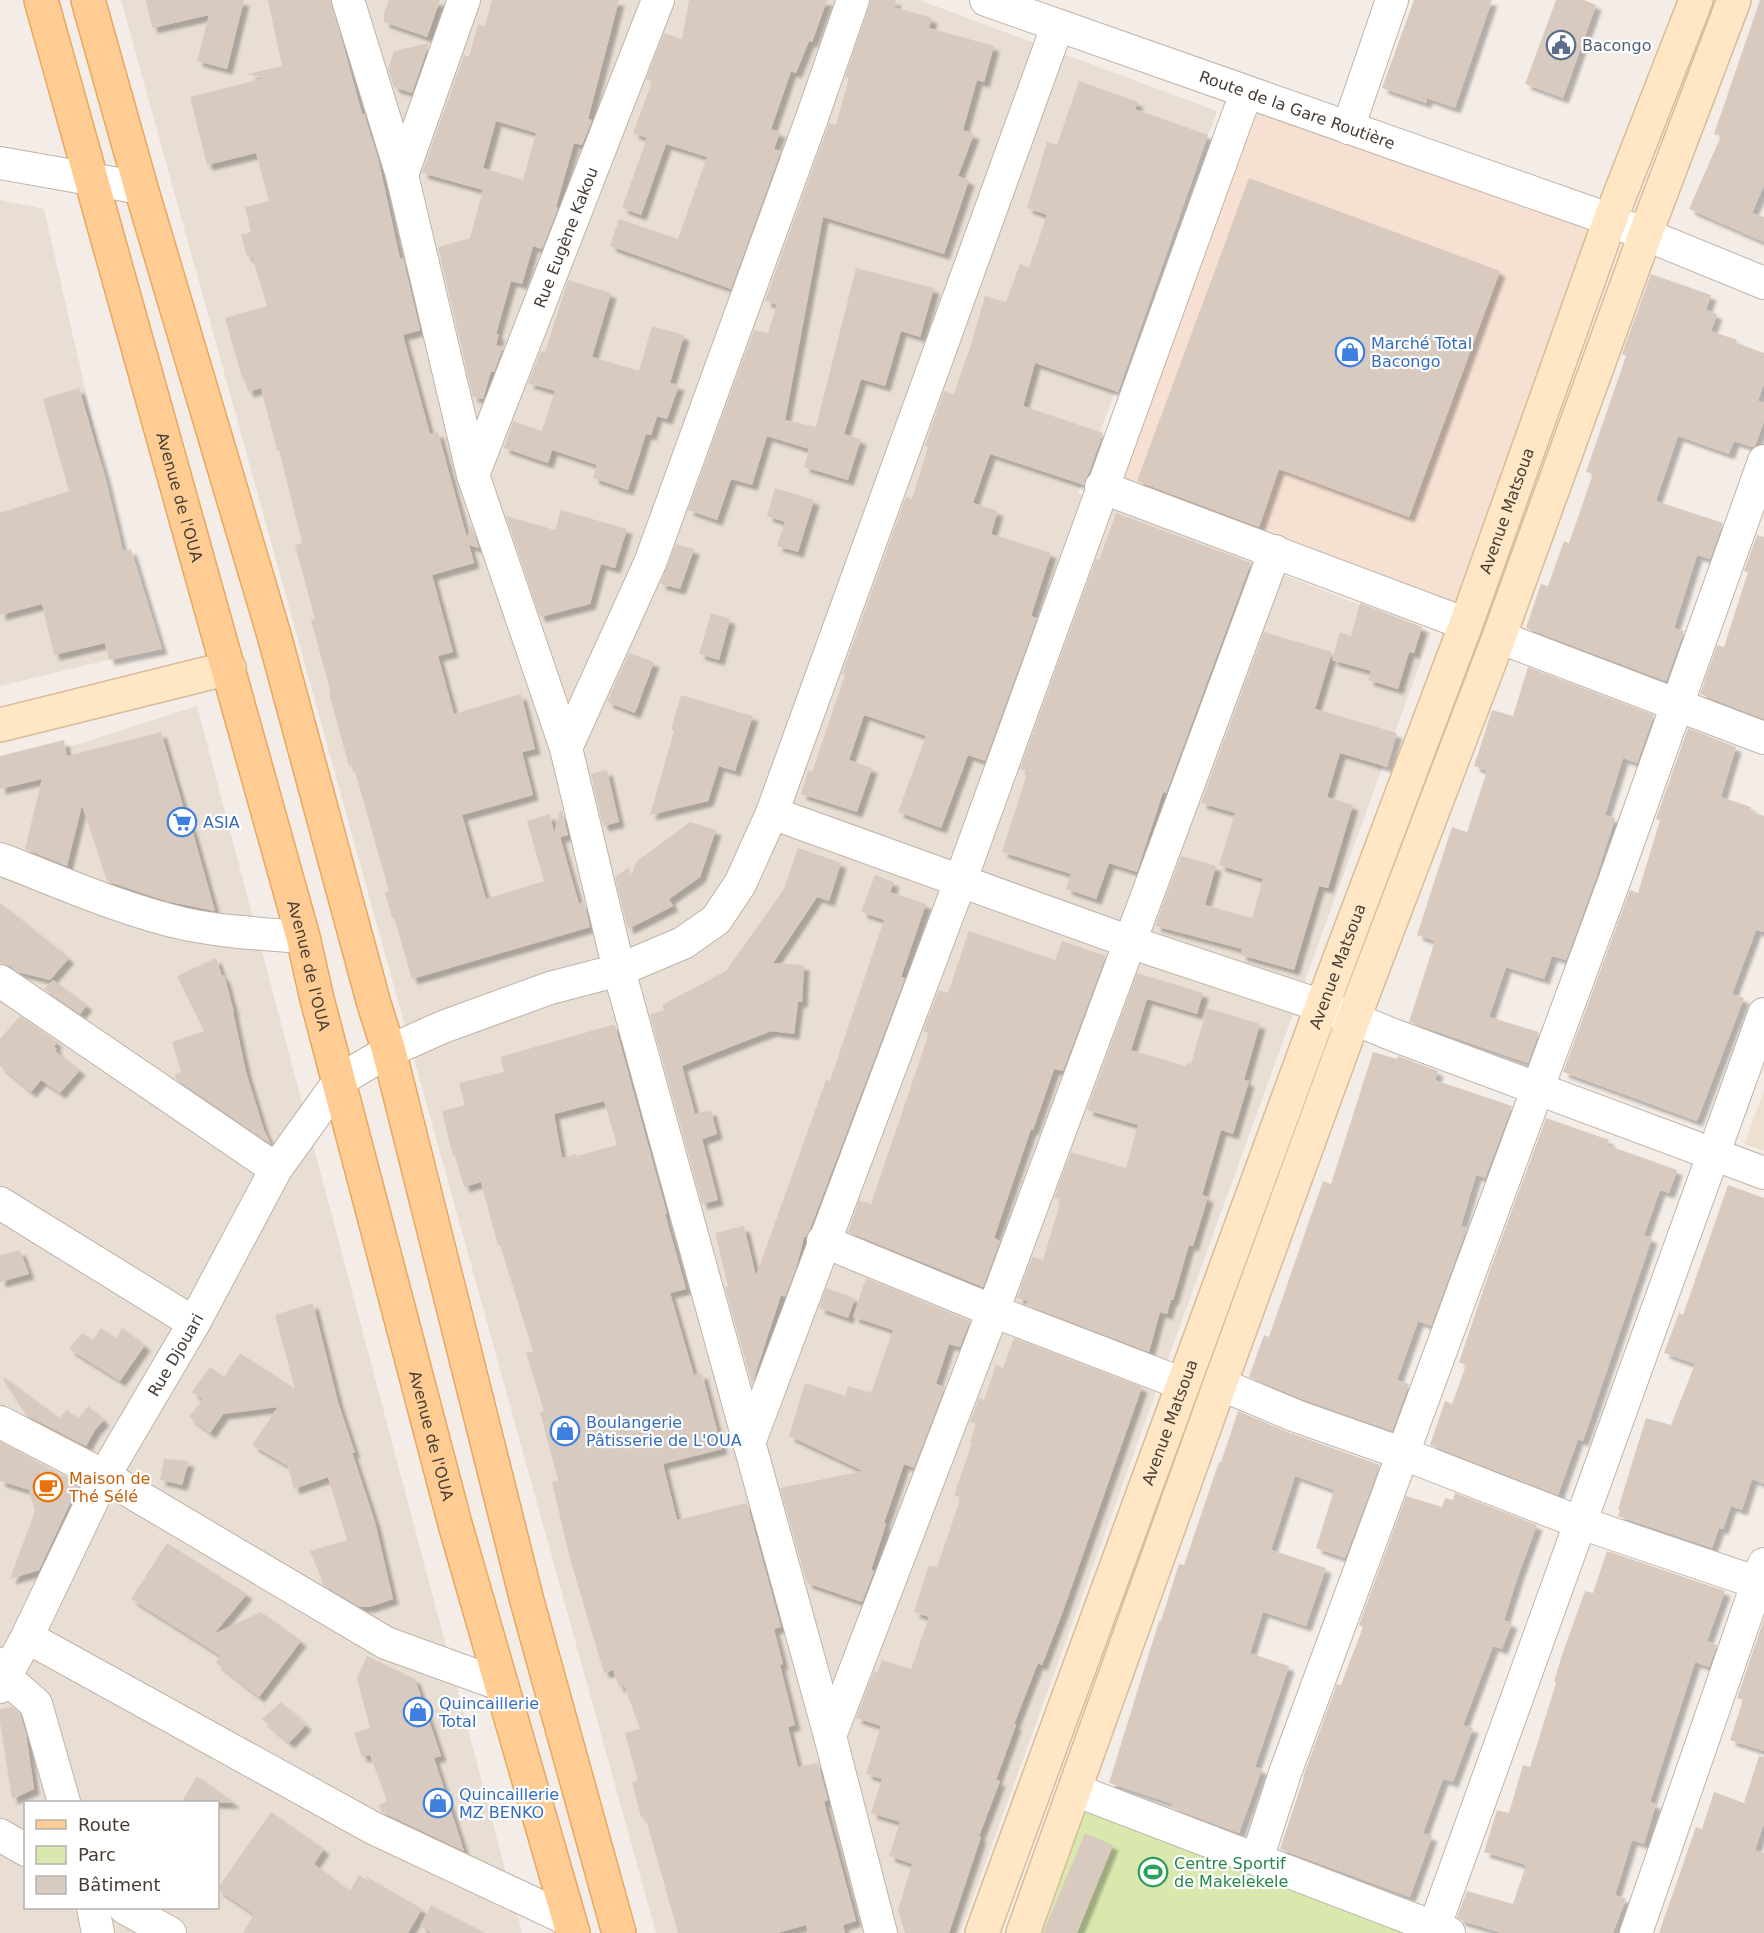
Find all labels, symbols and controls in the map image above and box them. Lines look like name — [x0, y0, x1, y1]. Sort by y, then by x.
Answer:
public building icon: Bacongo — [1545, 29, 1577, 61]
place label: Bacongo — [1582, 36, 1651, 55]
street label: Route de la Gare Routière — [1197, 66, 1398, 153]
street label: Rue Eugène Kakou — [530, 164, 602, 310]
place label: Marché Total Bacongo — [1371, 334, 1472, 371]
shop icon: Marché Total Bacongo — [1334, 336, 1366, 368]
street label: Avenue de l'OUA — [153, 430, 207, 564]
street label: Avenue Matsoua — [1475, 445, 1538, 576]
supermarket icon: ASIA — [166, 806, 198, 838]
place label: ASIA — [203, 813, 240, 832]
street label: Avenue de l'OUA — [284, 898, 334, 1033]
street label: Avenue Matsoua — [1305, 901, 1369, 1031]
street label: Rue Djouari — [144, 1310, 207, 1400]
street label: Avenue Matsoua — [1138, 1357, 1201, 1488]
street label: Avenue de l'OUA — [406, 1369, 458, 1503]
place label: Boulangerie Pâtisserie de L'OUA — [586, 1413, 742, 1450]
shop icon: Boulangerie Pâtisserie de L'OUA — [549, 1415, 581, 1447]
place label: Maison de Thé Sélé — [68, 1469, 150, 1506]
cafe icon: Maison de Thé Sélé — [32, 1471, 64, 1503]
place label: Quincaillerie Total — [438, 1694, 539, 1731]
shop icon: Quincaillerie Total — [402, 1696, 434, 1728]
place label: Quincaillerie MZ BENKO — [459, 1785, 559, 1822]
shop icon: Quincaillerie MZ BENKO — [422, 1787, 454, 1819]
legend — [24, 1801, 219, 1909]
text: Route — [78, 1814, 130, 1835]
text: Parc — [78, 1844, 116, 1865]
place label: Centre Sportif de Makelekele — [1174, 1854, 1288, 1891]
sports icon: Centre Sportif de Makelekele — [1137, 1856, 1169, 1888]
text: Bâtiment — [78, 1874, 161, 1895]

